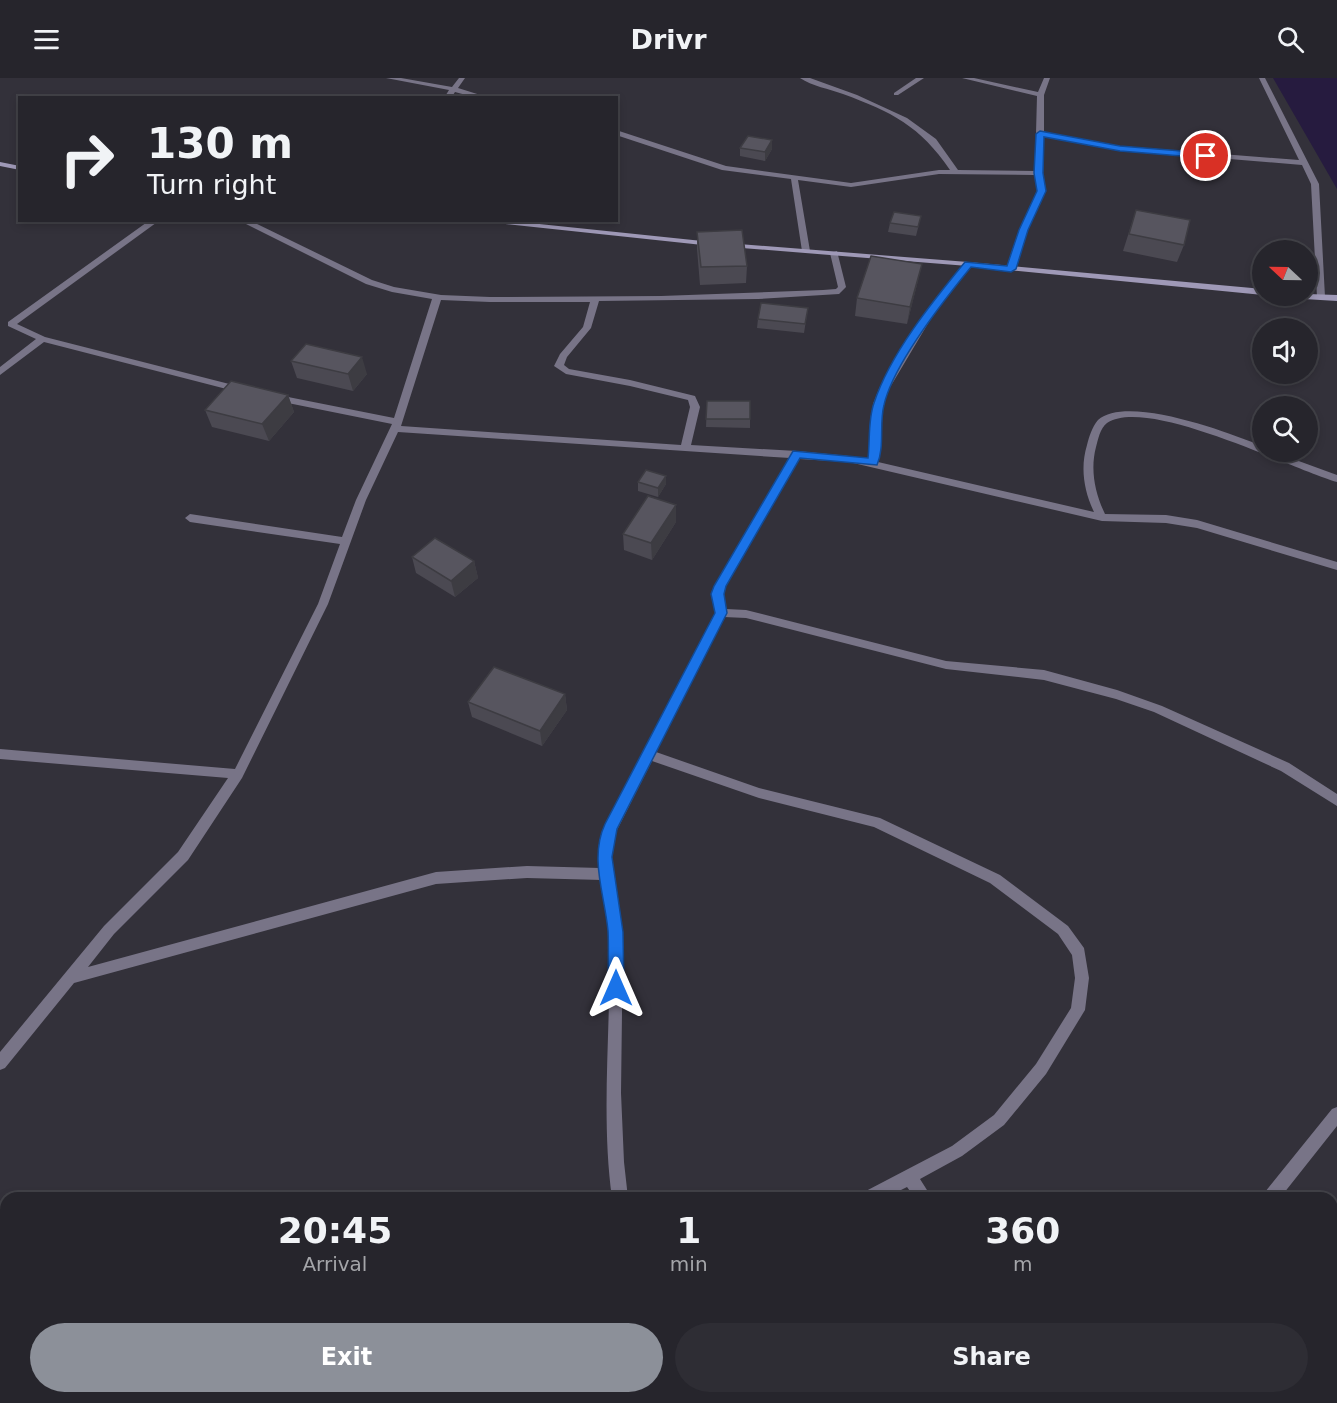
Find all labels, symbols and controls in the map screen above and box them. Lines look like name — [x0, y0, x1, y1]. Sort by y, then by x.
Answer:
icon: menu — [30, 23, 63, 56]
icon: search — [1274, 23, 1307, 56]
text: Drivr — [631, 24, 706, 55]
text: 130 m — [147, 119, 293, 168]
icon: right — [48, 120, 126, 198]
pin — [1180, 130, 1231, 181]
icon: arrive — [1189, 139, 1222, 172]
text: Turn right — [147, 169, 276, 200]
north arrow — [1252, 240, 1318, 306]
map controls — [1252, 240, 1318, 462]
button: sound — [1252, 318, 1318, 384]
button: search — [1252, 396, 1318, 462]
position arrow — [584, 956, 648, 1020]
text: 20:45 — [278, 1210, 392, 1251]
text: 1 — [676, 1210, 701, 1251]
text: 360 — [985, 1210, 1060, 1251]
text: Arrival — [302, 1252, 367, 1276]
text: min — [670, 1252, 708, 1276]
text: m — [1013, 1252, 1033, 1276]
button: Exit — [30, 1323, 663, 1392]
button: Share — [675, 1323, 1308, 1392]

